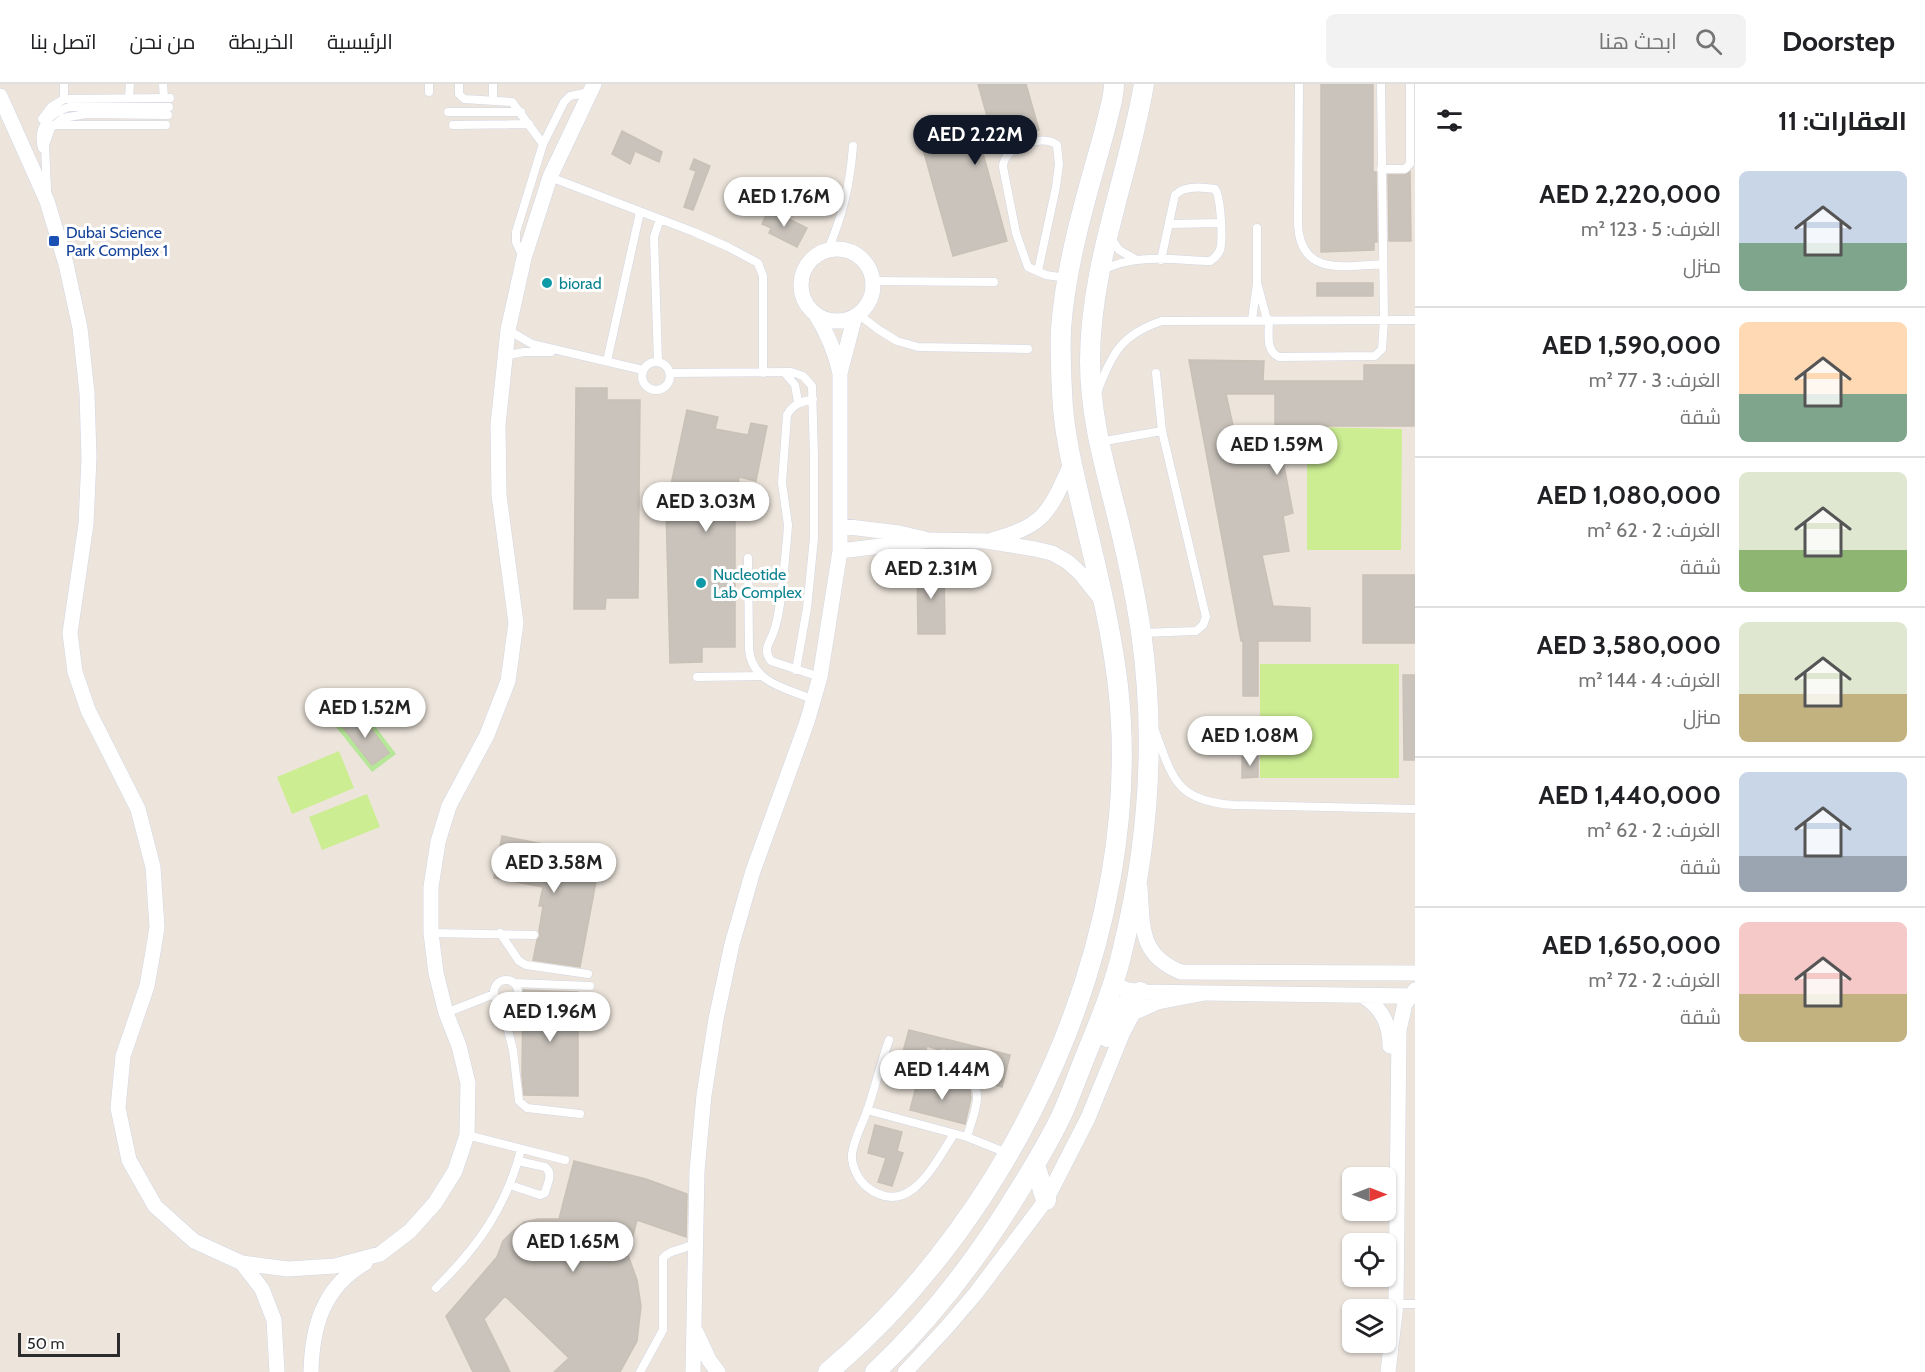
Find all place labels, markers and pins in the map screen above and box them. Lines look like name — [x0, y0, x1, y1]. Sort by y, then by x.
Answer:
pin: AED 2.22M — [906, 115, 1044, 166]
pin: AED 1.76M — [715, 177, 853, 228]
place label: Dubai Science Park Complex 1 — [66, 223, 168, 260]
marker: Dubai Science Park Complex 1 — [47, 234, 61, 248]
place label: biorad — [559, 274, 602, 293]
marker: biorad — [540, 276, 554, 290]
pin: AED 1.59M — [1208, 425, 1346, 476]
pin: AED 3.03M — [637, 482, 775, 533]
pin: AED 2.31M — [862, 549, 1000, 600]
place label: Nucleotide Lab Complex — [713, 565, 802, 602]
marker: Nucleotide Lab Complex — [694, 576, 708, 590]
pin: AED 1.52M — [296, 688, 434, 739]
pin: AED 1.08M — [1181, 716, 1319, 767]
pin: AED 3.58M — [485, 843, 623, 894]
pin: AED 1.96M — [481, 992, 619, 1043]
pin: AED 1.44M — [873, 1050, 1011, 1101]
pin: AED 1.65M — [504, 1222, 642, 1273]

